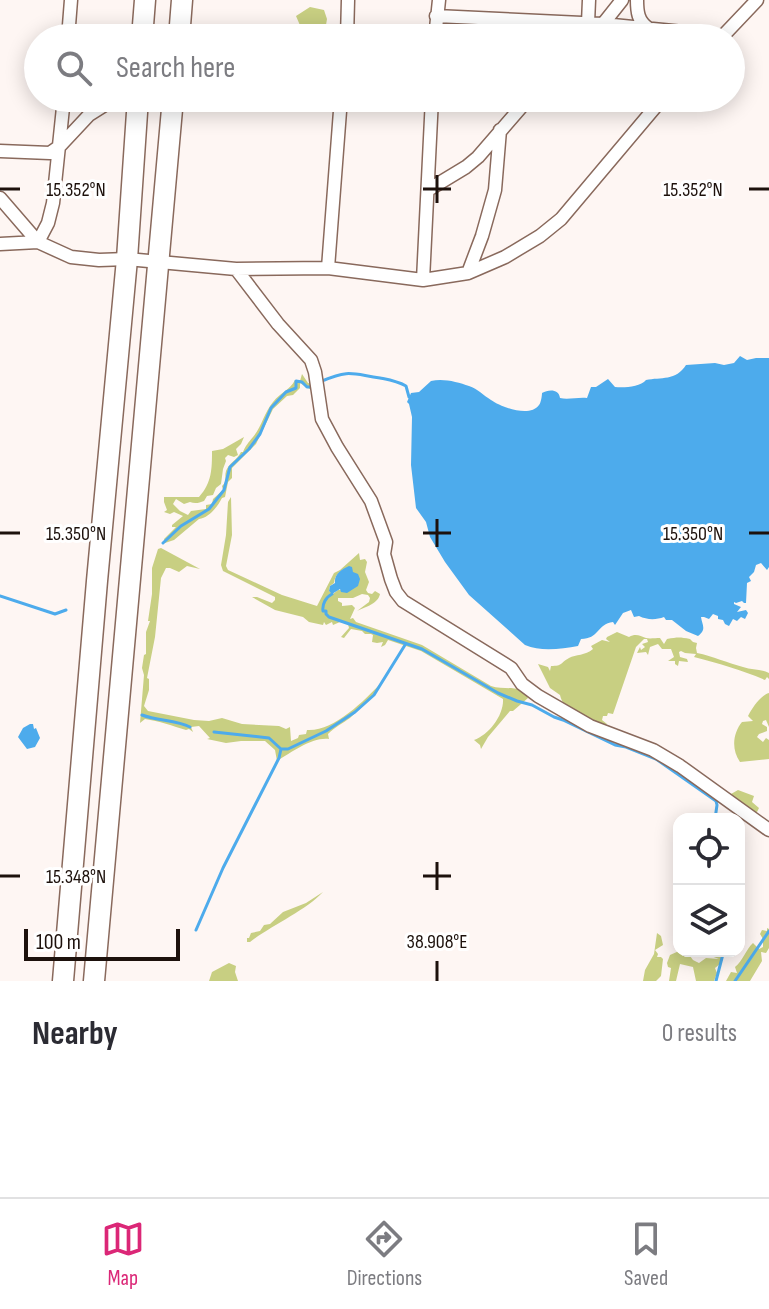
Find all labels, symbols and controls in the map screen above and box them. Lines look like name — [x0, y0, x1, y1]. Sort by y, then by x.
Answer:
search box — [24, 24, 745, 112]
icon: search — [52, 46, 96, 90]
text: Search here — [116, 50, 235, 86]
text: 15.352°N — [46, 178, 106, 202]
text: 15.352°N — [663, 178, 723, 202]
text: 15.350°N — [46, 522, 106, 546]
text: 15.350°N — [663, 522, 723, 546]
map controls — [673, 813, 745, 957]
button: locate — [673, 813, 745, 885]
text: 15.348°N — [46, 865, 106, 889]
button: layers — [673, 885, 745, 957]
scale bar — [24, 925, 180, 961]
text: 100 m — [36, 929, 81, 956]
text: 38.908°E — [407, 930, 467, 954]
text: Nearby — [32, 1013, 118, 1054]
text: 0 results — [662, 1018, 737, 1049]
tab: Map — [101, 1217, 145, 1292]
tab: Directions — [347, 1217, 422, 1292]
tab: Saved — [624, 1217, 668, 1292]

